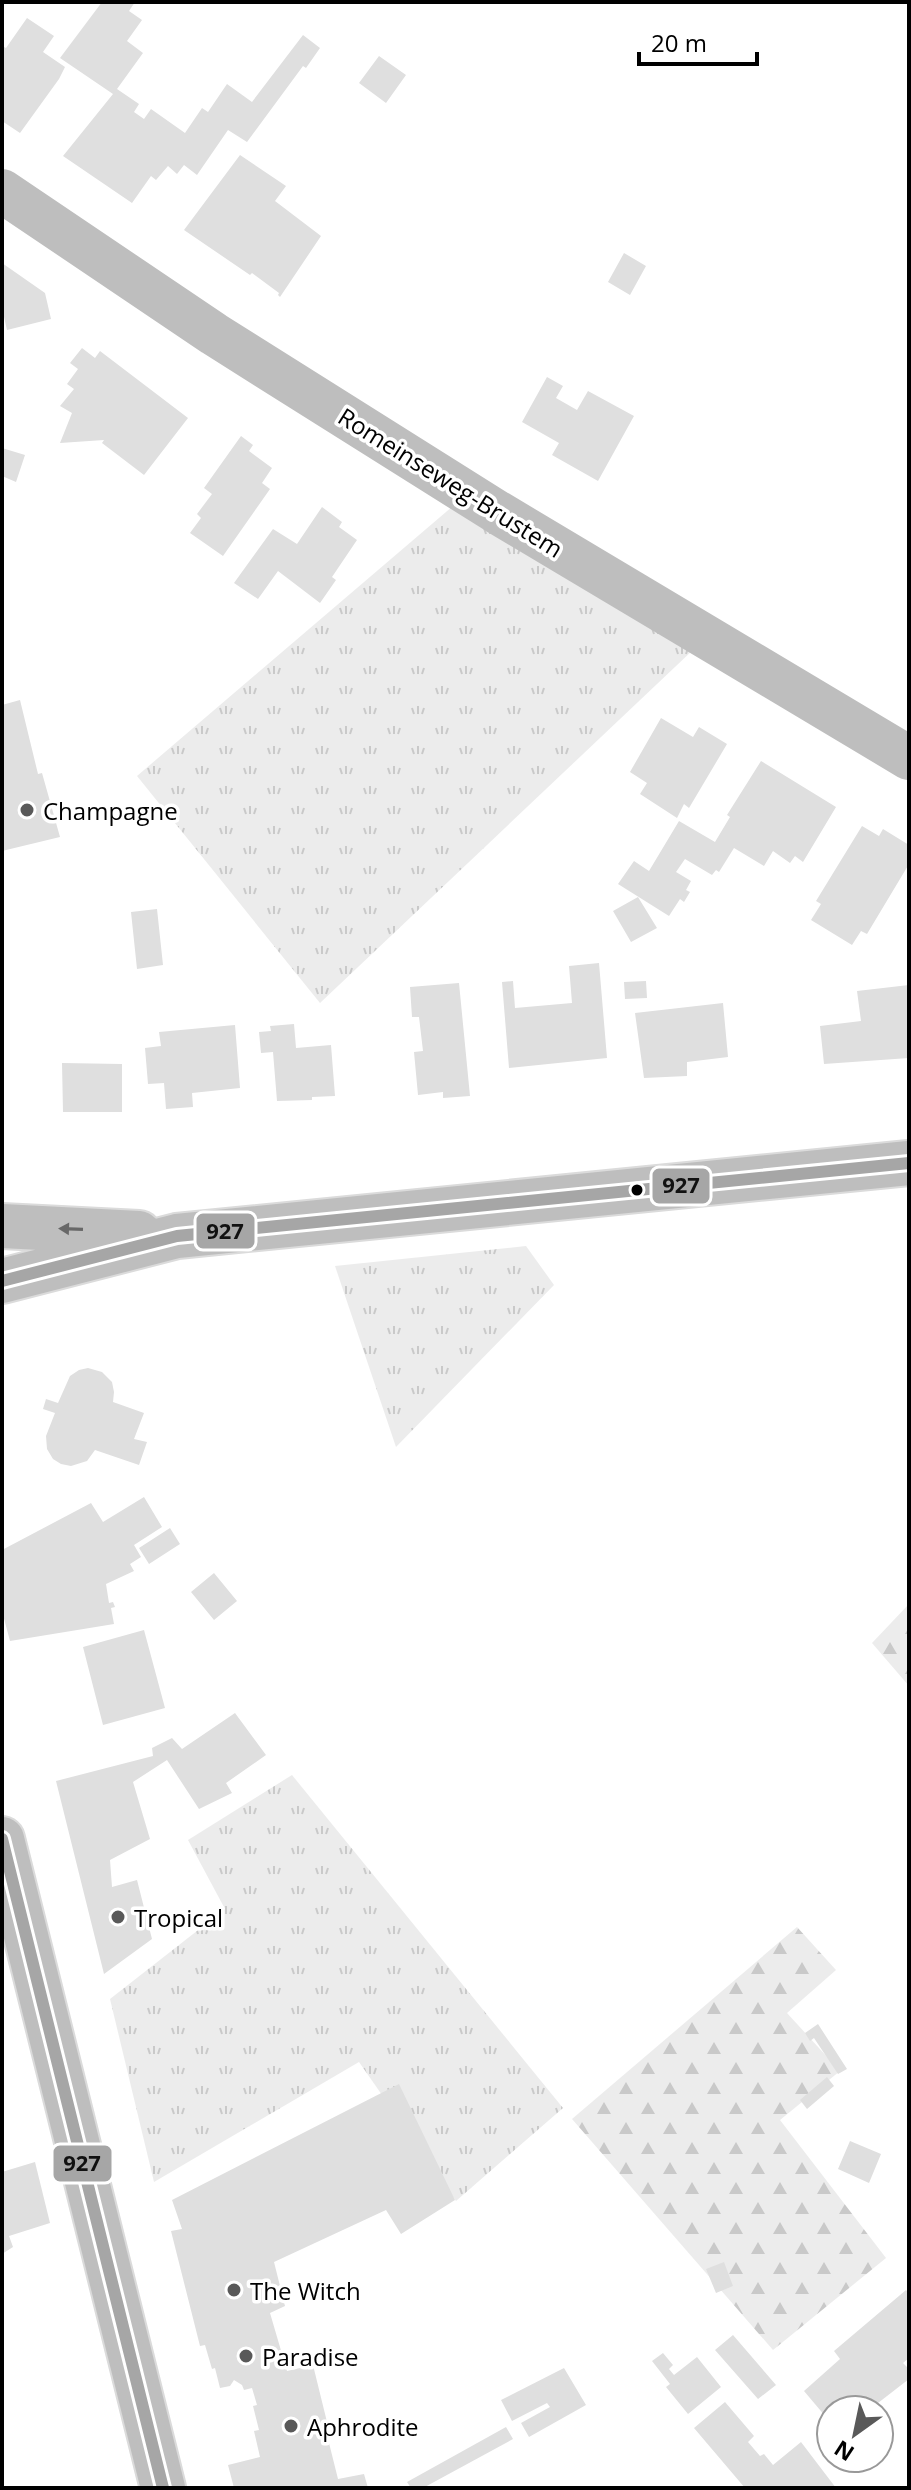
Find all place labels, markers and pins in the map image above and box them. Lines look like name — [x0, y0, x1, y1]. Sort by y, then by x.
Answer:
place label: Champagne — [43, 794, 178, 827]
marker: Champagne — [18, 801, 36, 819]
unlabelled marker — [629, 1182, 645, 1198]
place label: Tropical — [134, 1901, 223, 1934]
marker: Tropical — [109, 1908, 127, 1926]
place label: The Witch — [250, 2274, 361, 2307]
marker: The Witch — [225, 2281, 243, 2299]
place label: Paradise — [262, 2340, 359, 2373]
marker: Paradise — [237, 2347, 255, 2365]
place label: Aphrodite — [307, 2410, 419, 2443]
marker: Aphrodite — [282, 2417, 300, 2435]

